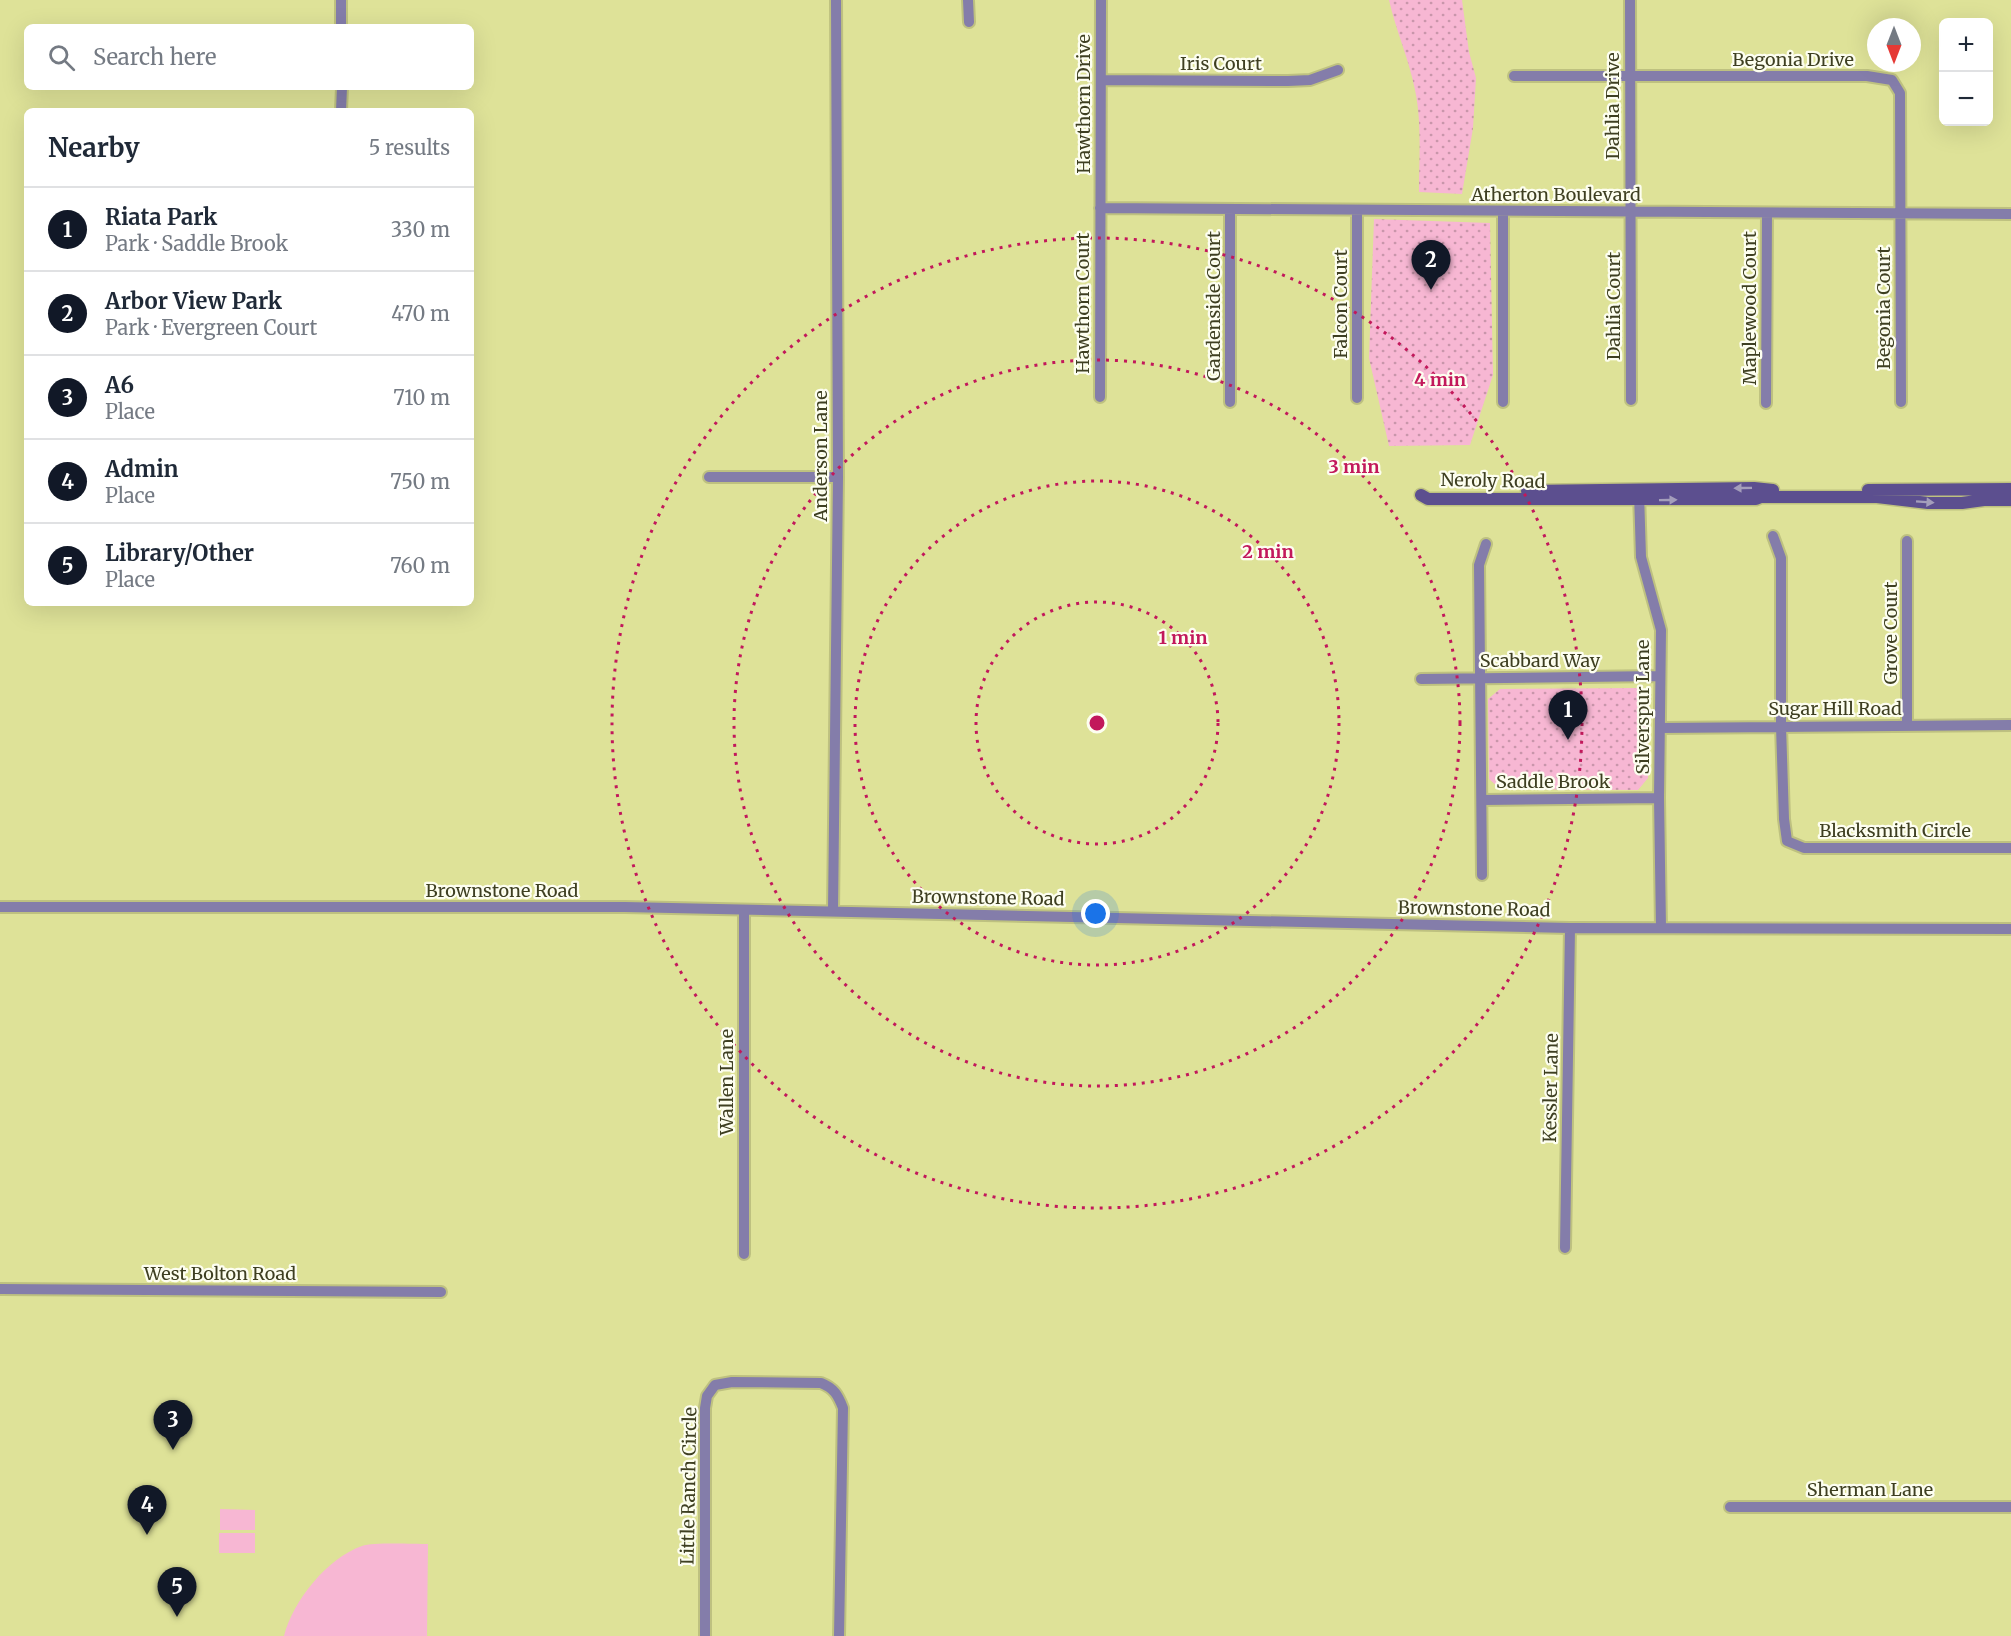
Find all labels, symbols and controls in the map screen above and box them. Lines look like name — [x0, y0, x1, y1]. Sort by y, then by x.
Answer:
north arrow — [1867, 18, 1921, 72]
map controls — [1939, 18, 1993, 126]
button: + — [1939, 18, 1993, 72]
search box — [24, 24, 474, 90]
street label: Hawthorn Drive — [1072, 34, 1095, 174]
icon: search — [45, 41, 78, 74]
text: Search here — [93, 43, 216, 71]
street label: Begonia Drive — [1732, 48, 1854, 71]
street label: Iris Court — [1180, 52, 1262, 75]
street label: Dahlia Drive — [1601, 52, 1624, 160]
button: − — [1939, 72, 1993, 126]
text: Nearby — [48, 131, 140, 164]
text: 5 results — [369, 135, 450, 160]
street label: Atherton Boulevard — [1470, 183, 1641, 206]
text: Riata Park — [105, 203, 217, 231]
text: 1 — [63, 217, 72, 242]
text: 330 m — [391, 217, 450, 242]
text: Park · Saddle Brook — [105, 231, 288, 256]
street label: Gardenside Court — [1202, 231, 1225, 381]
street label: Maplewood Court — [1738, 231, 1761, 385]
street label: Hawthorn Court — [1071, 232, 1094, 374]
pin: 2 — [1412, 240, 1450, 290]
street label: Begonia Court — [1872, 246, 1895, 370]
street label: Falcon Court — [1329, 249, 1352, 359]
street label: Dahlia Court — [1602, 252, 1625, 360]
text: Arbor View Park — [105, 287, 282, 315]
text: 2 — [62, 301, 73, 326]
text: 470 m — [391, 301, 450, 326]
text: Park · Evergreen Court — [105, 315, 317, 340]
text: 4 min — [1414, 368, 1466, 391]
text: A6 — [105, 371, 134, 399]
text: 3 — [62, 385, 73, 410]
text: 710 m — [393, 385, 450, 410]
street label: Anderson Lane — [809, 390, 832, 523]
text: Place — [105, 399, 155, 424]
text: Admin — [105, 455, 179, 483]
text: 3 min — [1329, 455, 1379, 478]
street label: Neroly Road — [1440, 468, 1546, 493]
text: 4 — [61, 469, 74, 494]
text: 750 m — [390, 469, 450, 494]
text: Place — [105, 483, 155, 508]
one-way arrow — [1733, 484, 1752, 493]
one-way arrow — [1658, 495, 1677, 505]
one-way arrow — [1916, 497, 1935, 507]
text: Library/Other — [105, 539, 254, 567]
text: 2 min — [1242, 540, 1294, 563]
text: 5 — [62, 553, 73, 578]
text: 760 m — [390, 553, 450, 578]
text: Place — [105, 567, 155, 592]
street label: Grove Court — [1879, 582, 1902, 684]
text: 1 min — [1158, 626, 1208, 649]
street label: Silverspur Lane — [1631, 640, 1654, 774]
street label: Scabbard Way — [1480, 649, 1601, 672]
pin: 1 — [1548, 690, 1588, 740]
street label: Sugar Hill Road — [1768, 697, 1902, 720]
centre of rings — [1087, 713, 1107, 733]
street label: Saddle Brook — [1496, 770, 1611, 793]
street label: Blacksmith Circle — [1819, 819, 1971, 842]
street label: Brownstone Road — [426, 879, 579, 902]
street label: Brownstone Road — [911, 885, 1065, 910]
street label: Brownstone Road — [1397, 896, 1551, 921]
your location — [1081, 899, 1110, 928]
street label: Wallen Lane — [715, 1029, 738, 1136]
street label: Kessler Lane — [1538, 1033, 1563, 1143]
street label: West Bolton Road — [143, 1262, 296, 1285]
pin: 3 — [154, 1400, 192, 1450]
street label: Little Ranch Circle — [676, 1407, 701, 1565]
street label: Sherman Lane — [1807, 1478, 1933, 1501]
pin: 4 — [128, 1486, 166, 1535]
pin: 5 — [158, 1568, 196, 1617]

